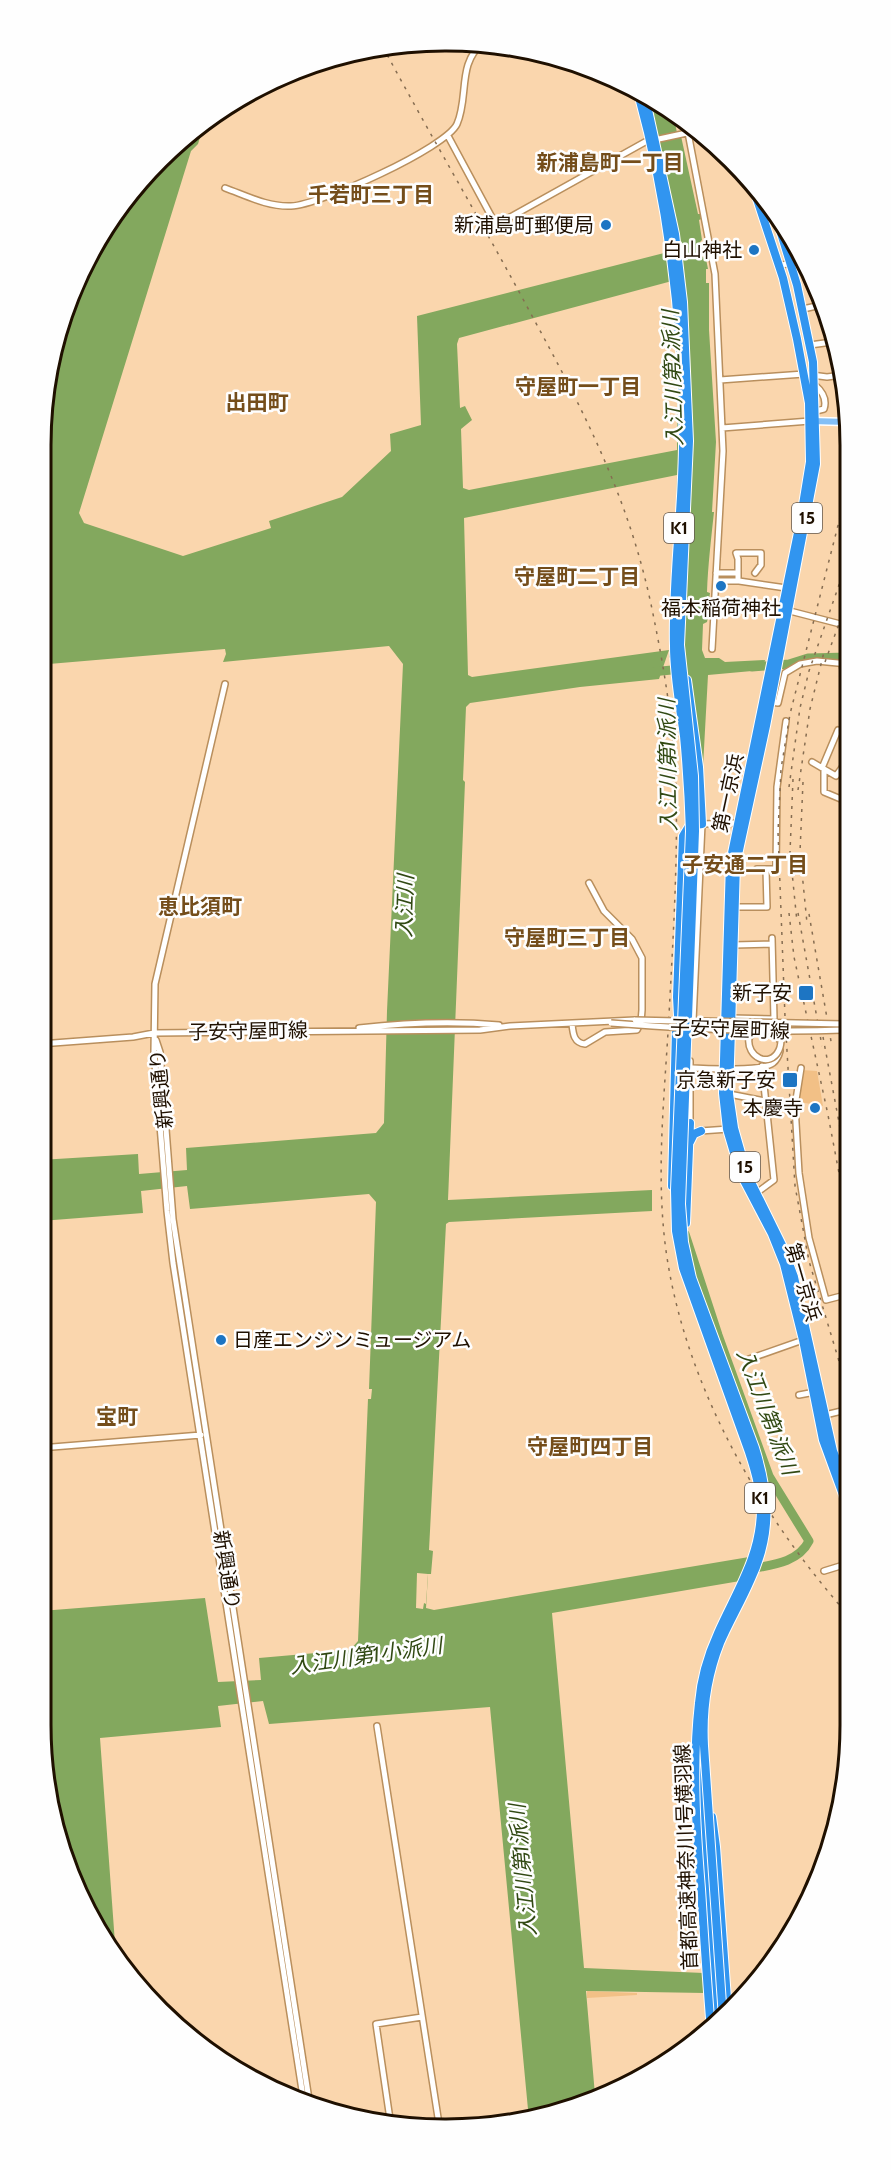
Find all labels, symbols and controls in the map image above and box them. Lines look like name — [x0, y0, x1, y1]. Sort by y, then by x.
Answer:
district label: 新浦島町一丁目 — [537, 150, 684, 175]
district label: 千若町三丁目 — [308, 182, 434, 207]
place label: 新浦島町郵便局 — [454, 213, 594, 237]
marker: 新浦島町郵便局 — [599, 218, 613, 232]
place label: 白山神社 — [662, 238, 742, 262]
marker: 白山神社 — [747, 243, 761, 257]
water label: 入江川第2派川 — [658, 308, 687, 447]
district label: 守屋町一丁目 — [515, 374, 641, 399]
district label: 出田町 — [226, 390, 289, 415]
road number: 15 — [792, 503, 822, 533]
road number: K1 — [664, 513, 694, 543]
district label: 守屋町二丁目 — [514, 564, 640, 589]
marker: 福本稲荷神社 — [714, 579, 728, 593]
place label: 福本稲荷神社 — [661, 596, 781, 620]
water label: 入江川第1派川 — [654, 696, 681, 832]
street label: 第一京浜 — [708, 751, 748, 835]
district label: 子安通二丁目 — [682, 852, 808, 877]
water label: 入江川 — [391, 872, 418, 938]
district label: 恵比須町 — [158, 894, 242, 919]
district label: 守屋町三丁目 — [504, 925, 630, 950]
place label: 新子安 — [732, 981, 792, 1005]
marker: 新子安 — [797, 984, 815, 1002]
street label: 子安守屋町線 — [670, 1015, 790, 1043]
street label: 子安守屋町線 — [188, 1018, 308, 1044]
street label: 新興通り — [145, 1048, 177, 1130]
place label: 京急新子安 — [676, 1068, 776, 1092]
marker: 京急新子安 — [781, 1071, 799, 1089]
place label: 本慶寺 — [743, 1096, 803, 1120]
marker: 本慶寺 — [808, 1101, 822, 1115]
road number: 15 — [730, 1152, 760, 1182]
street label: 第一京浜 — [780, 1240, 826, 1324]
place label: 日産エンジンミュージアム — [233, 1328, 471, 1352]
marker: 日産エンジンミュージアム — [214, 1333, 228, 1347]
water label: 入江川第1派川 — [732, 1345, 804, 1480]
district label: 宝町 — [96, 1404, 138, 1429]
district label: 守屋町四丁目 — [527, 1434, 653, 1459]
road number: K1 — [745, 1483, 775, 1513]
street label: 新興通り — [209, 1529, 245, 1611]
water label: 入江川第1小派川 — [288, 1632, 446, 1679]
street label: 首都高速神奈川1号横羽線 — [670, 1743, 702, 1971]
water label: 入江川第1派川 — [504, 1801, 541, 1937]

